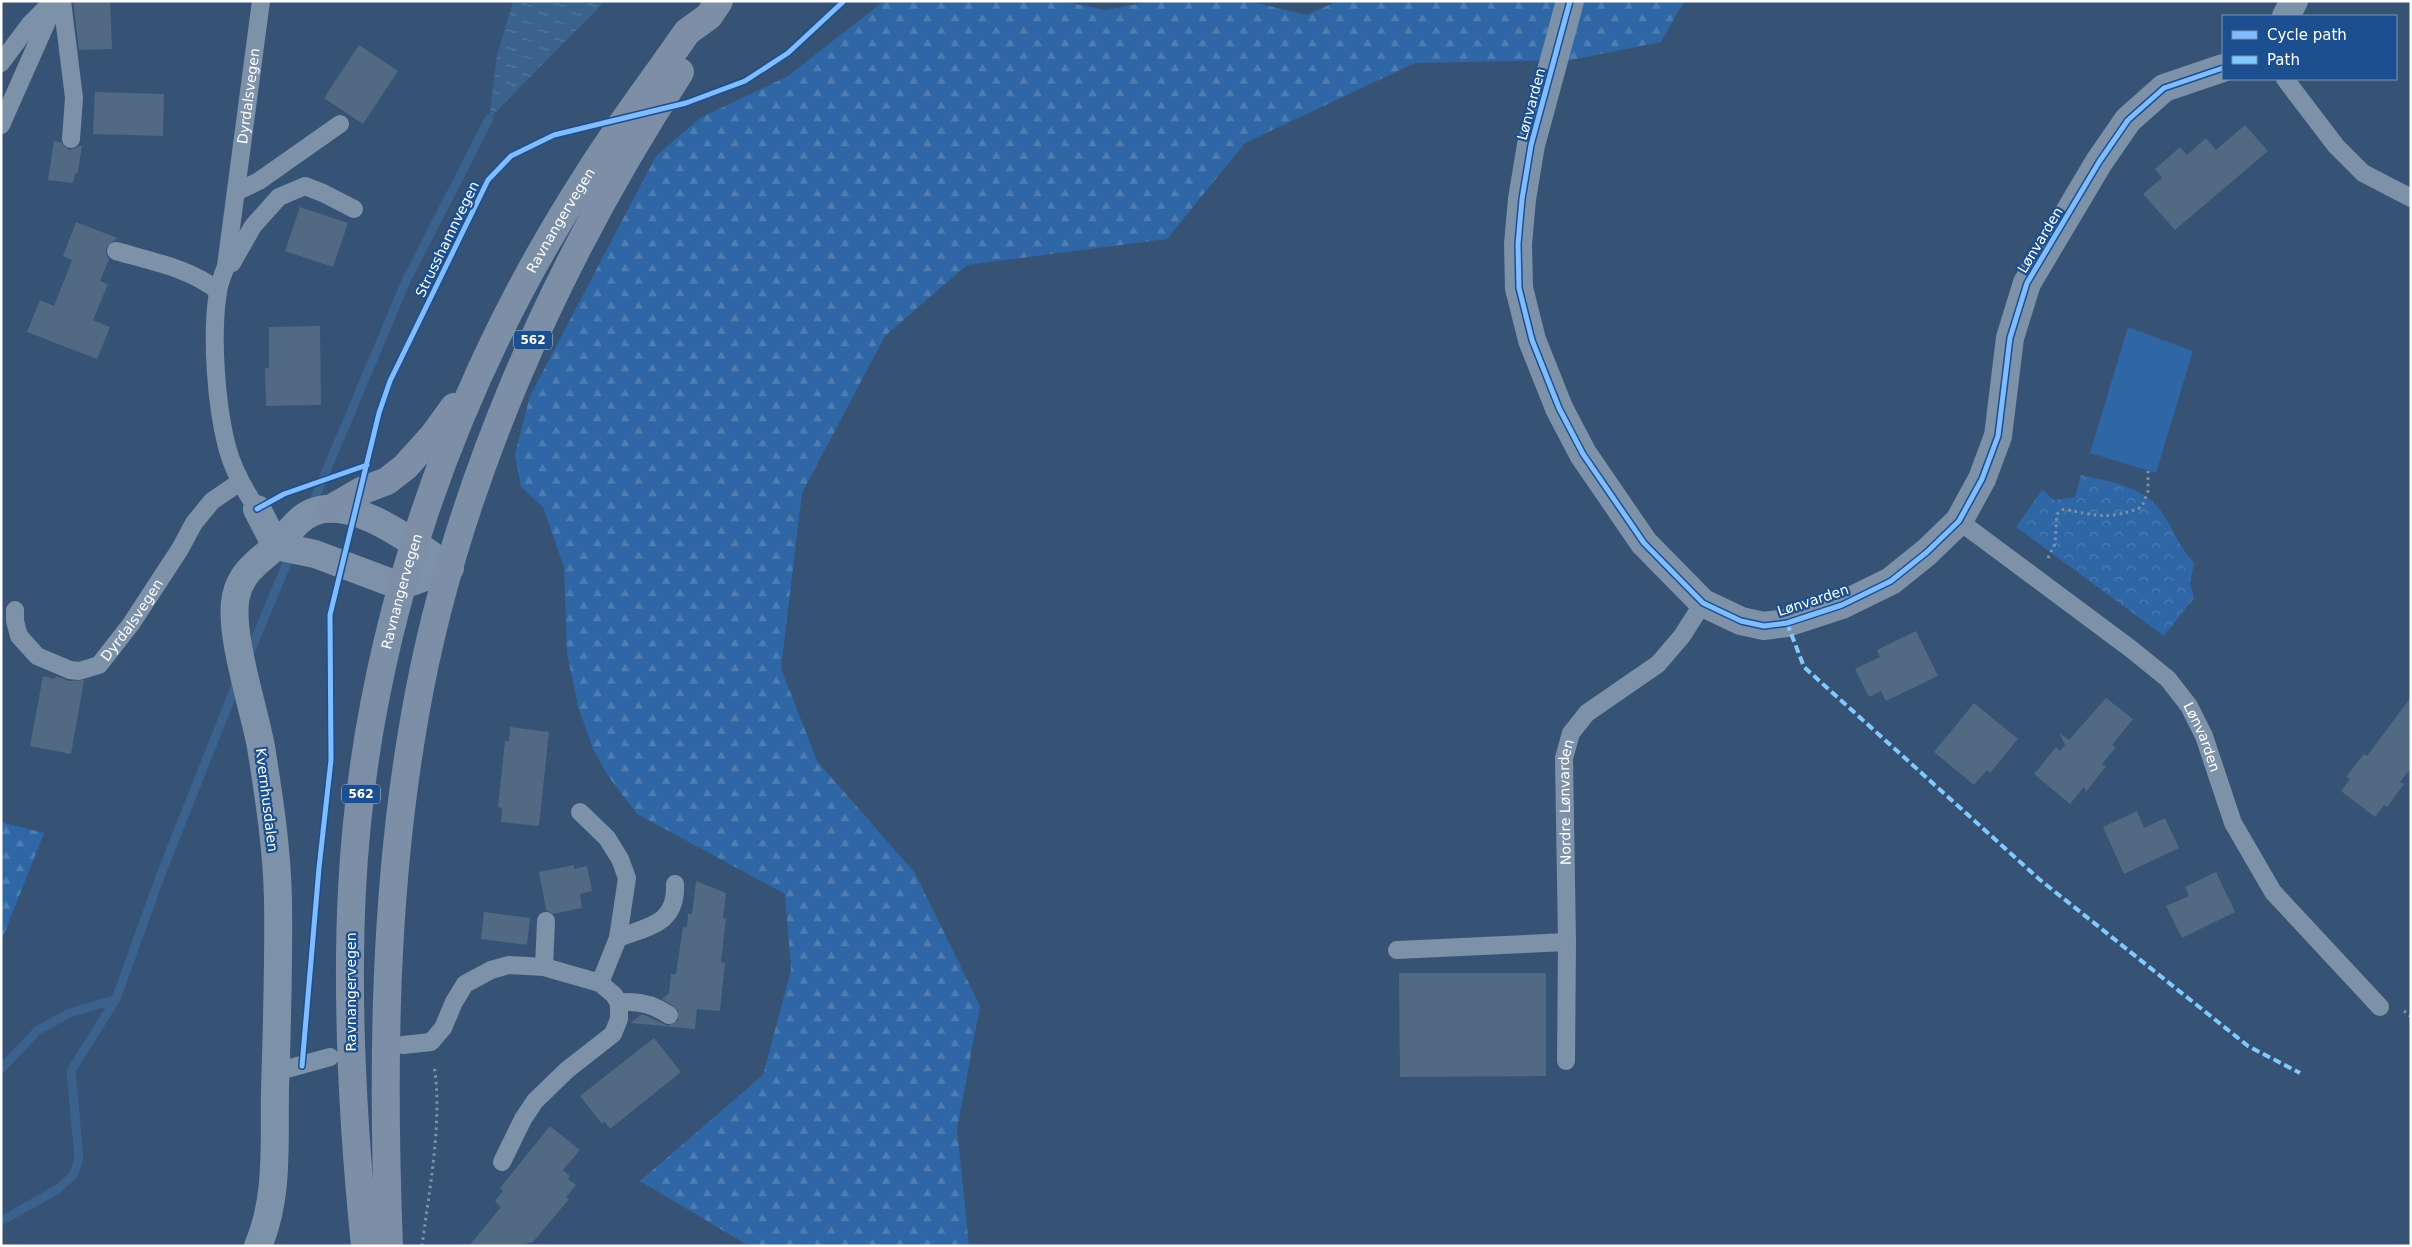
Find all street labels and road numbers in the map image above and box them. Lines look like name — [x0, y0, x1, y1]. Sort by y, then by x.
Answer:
street label: Dyrdalsvegen — [234, 47, 263, 145]
street label: Lønvarden — [1514, 66, 1548, 142]
street label: Ravnangervegen — [523, 165, 598, 276]
street label: Strusshamnvegen — [412, 178, 482, 300]
street label: Lønvarden — [2014, 204, 2066, 276]
road number: 562 — [514, 330, 552, 350]
street label: Ravnangervegen — [378, 532, 425, 651]
street label: Dyrdalsvegen — [97, 576, 166, 664]
street label: Lønvarden — [1775, 581, 1851, 619]
street label: Lønvarden — [2180, 699, 2223, 774]
street label: Nordre Lønvarden — [1556, 738, 1577, 865]
street label: Kvernhusdalen — [253, 747, 281, 853]
road number: 562 — [342, 784, 380, 804]
street label: Ravnangervegen — [343, 932, 359, 1052]

